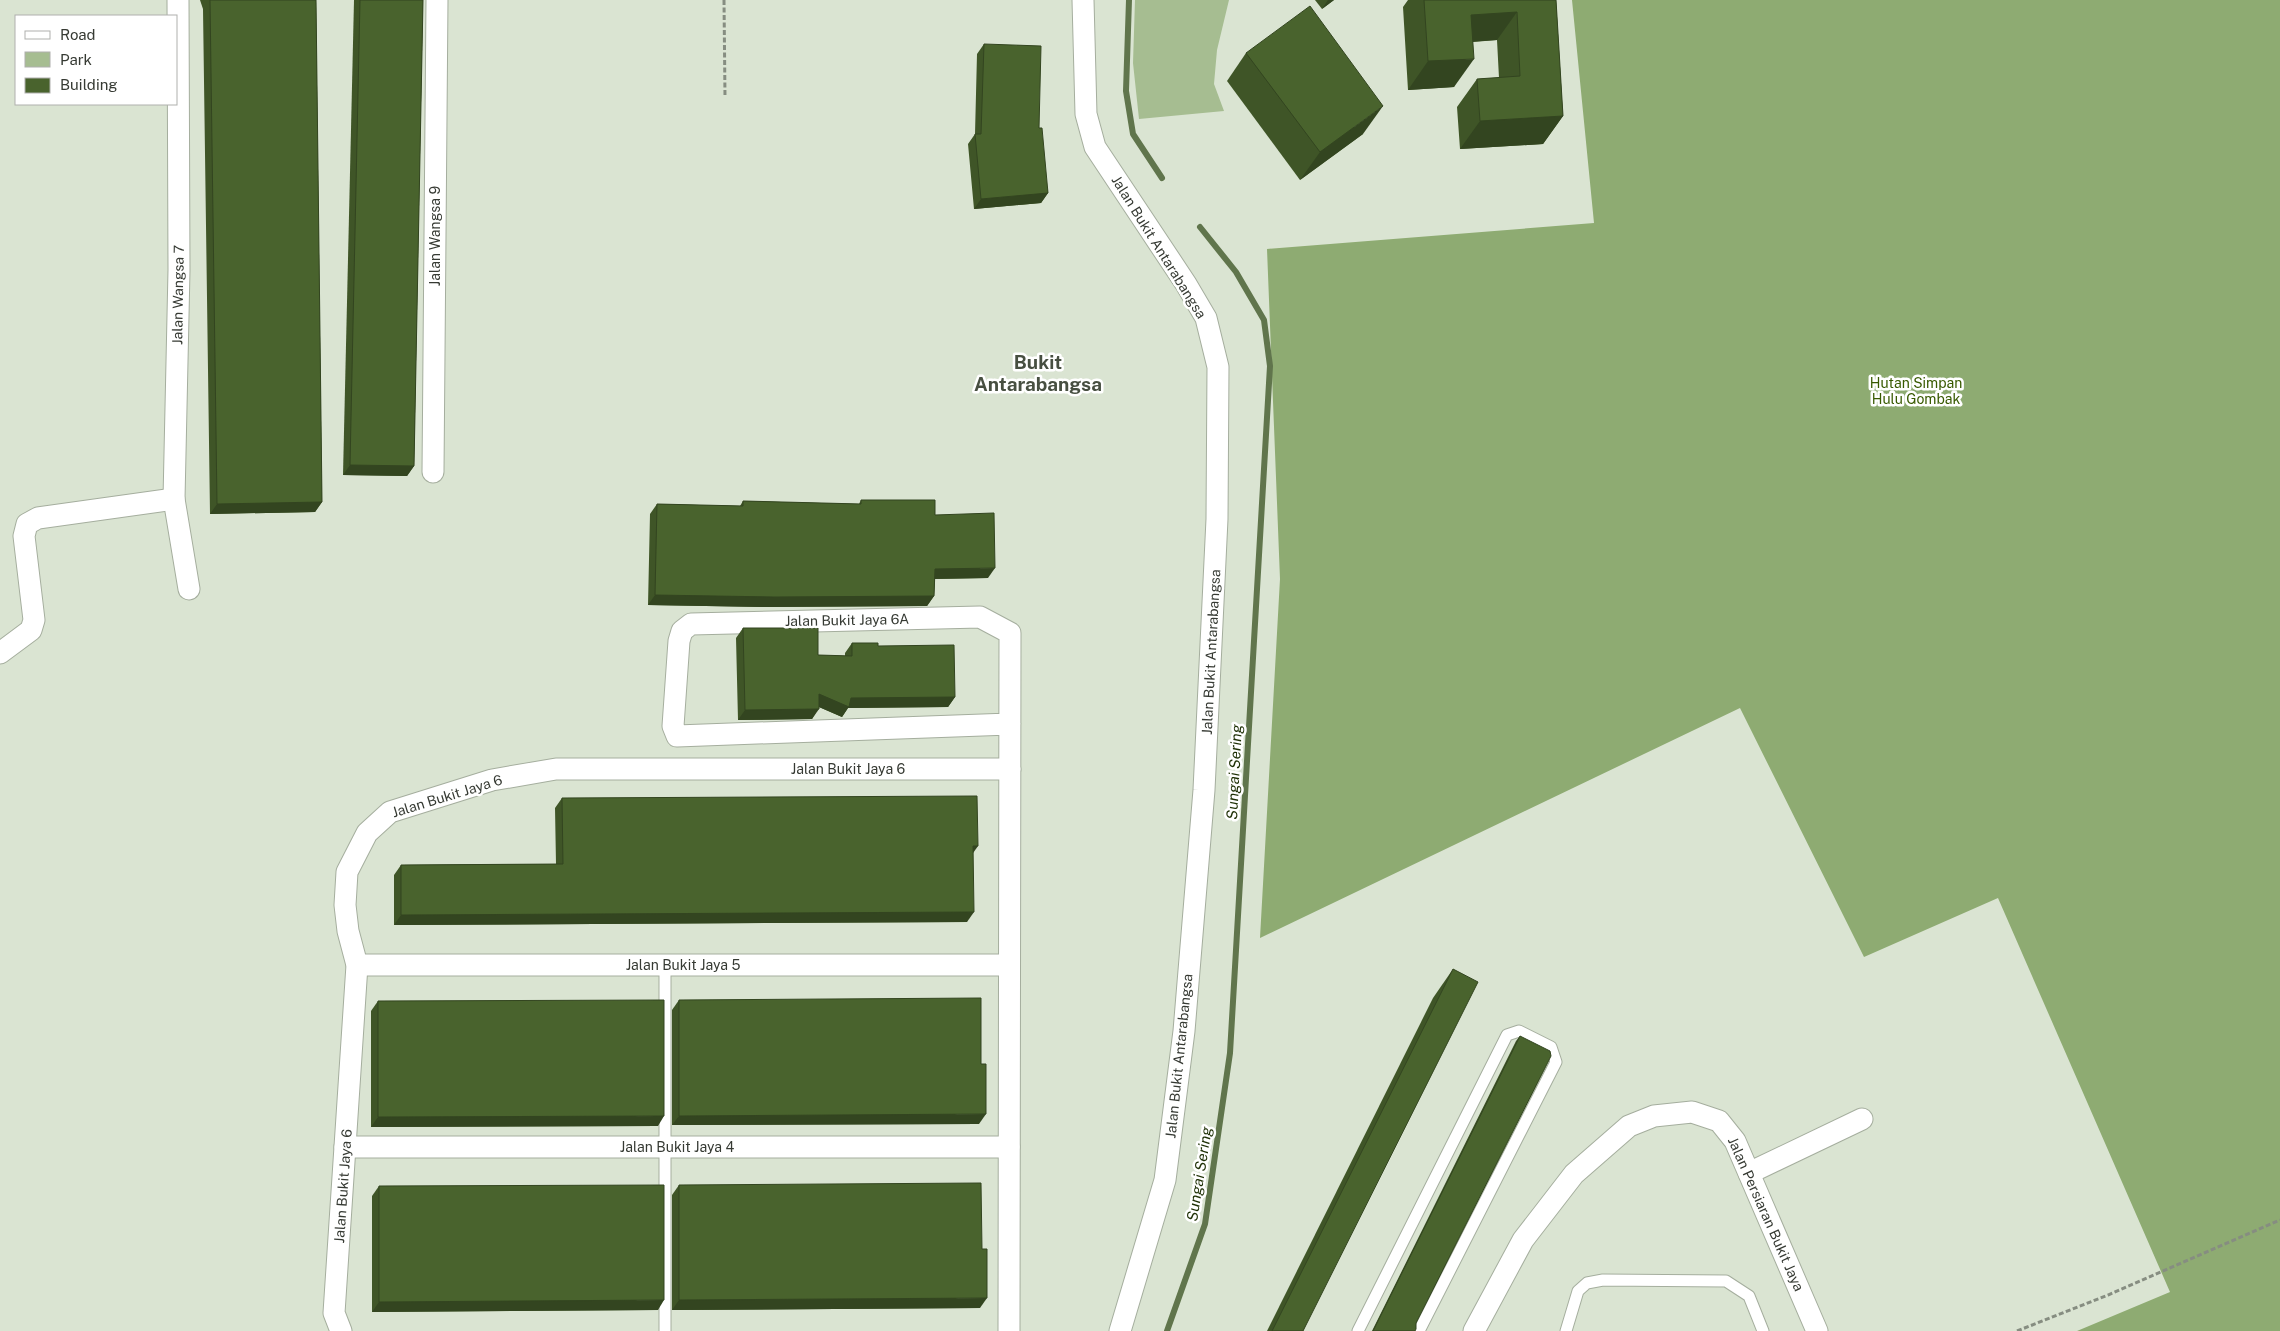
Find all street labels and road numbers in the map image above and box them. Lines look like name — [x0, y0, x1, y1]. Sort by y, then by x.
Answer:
street label: Jalan Bukit Antarabangsa — [1108, 173, 1210, 321]
street label: Jalan Wangsa 9 — [427, 186, 443, 286]
street label: Jalan Wangsa 7 — [169, 245, 187, 345]
street label: Jalan Bukit Antarabangsa — [1199, 569, 1223, 735]
street label: Jalan Bukit Jaya 6A — [785, 611, 909, 629]
street label: Jalan Bukit Jaya 6 — [791, 761, 906, 777]
street label: Jalan Bukit Jaya 6 — [390, 772, 504, 820]
street label: Jalan Bukit Jaya 5 — [626, 957, 740, 973]
street label: Jalan Bukit Antarabangsa — [1162, 973, 1196, 1139]
street label: Jalan Bukit Jaya 6 — [331, 1128, 355, 1244]
street label: Jalan Persiaran Bukit Jaya — [1725, 1134, 1807, 1294]
street label: Jalan Bukit Jaya 4 — [620, 1139, 734, 1155]

